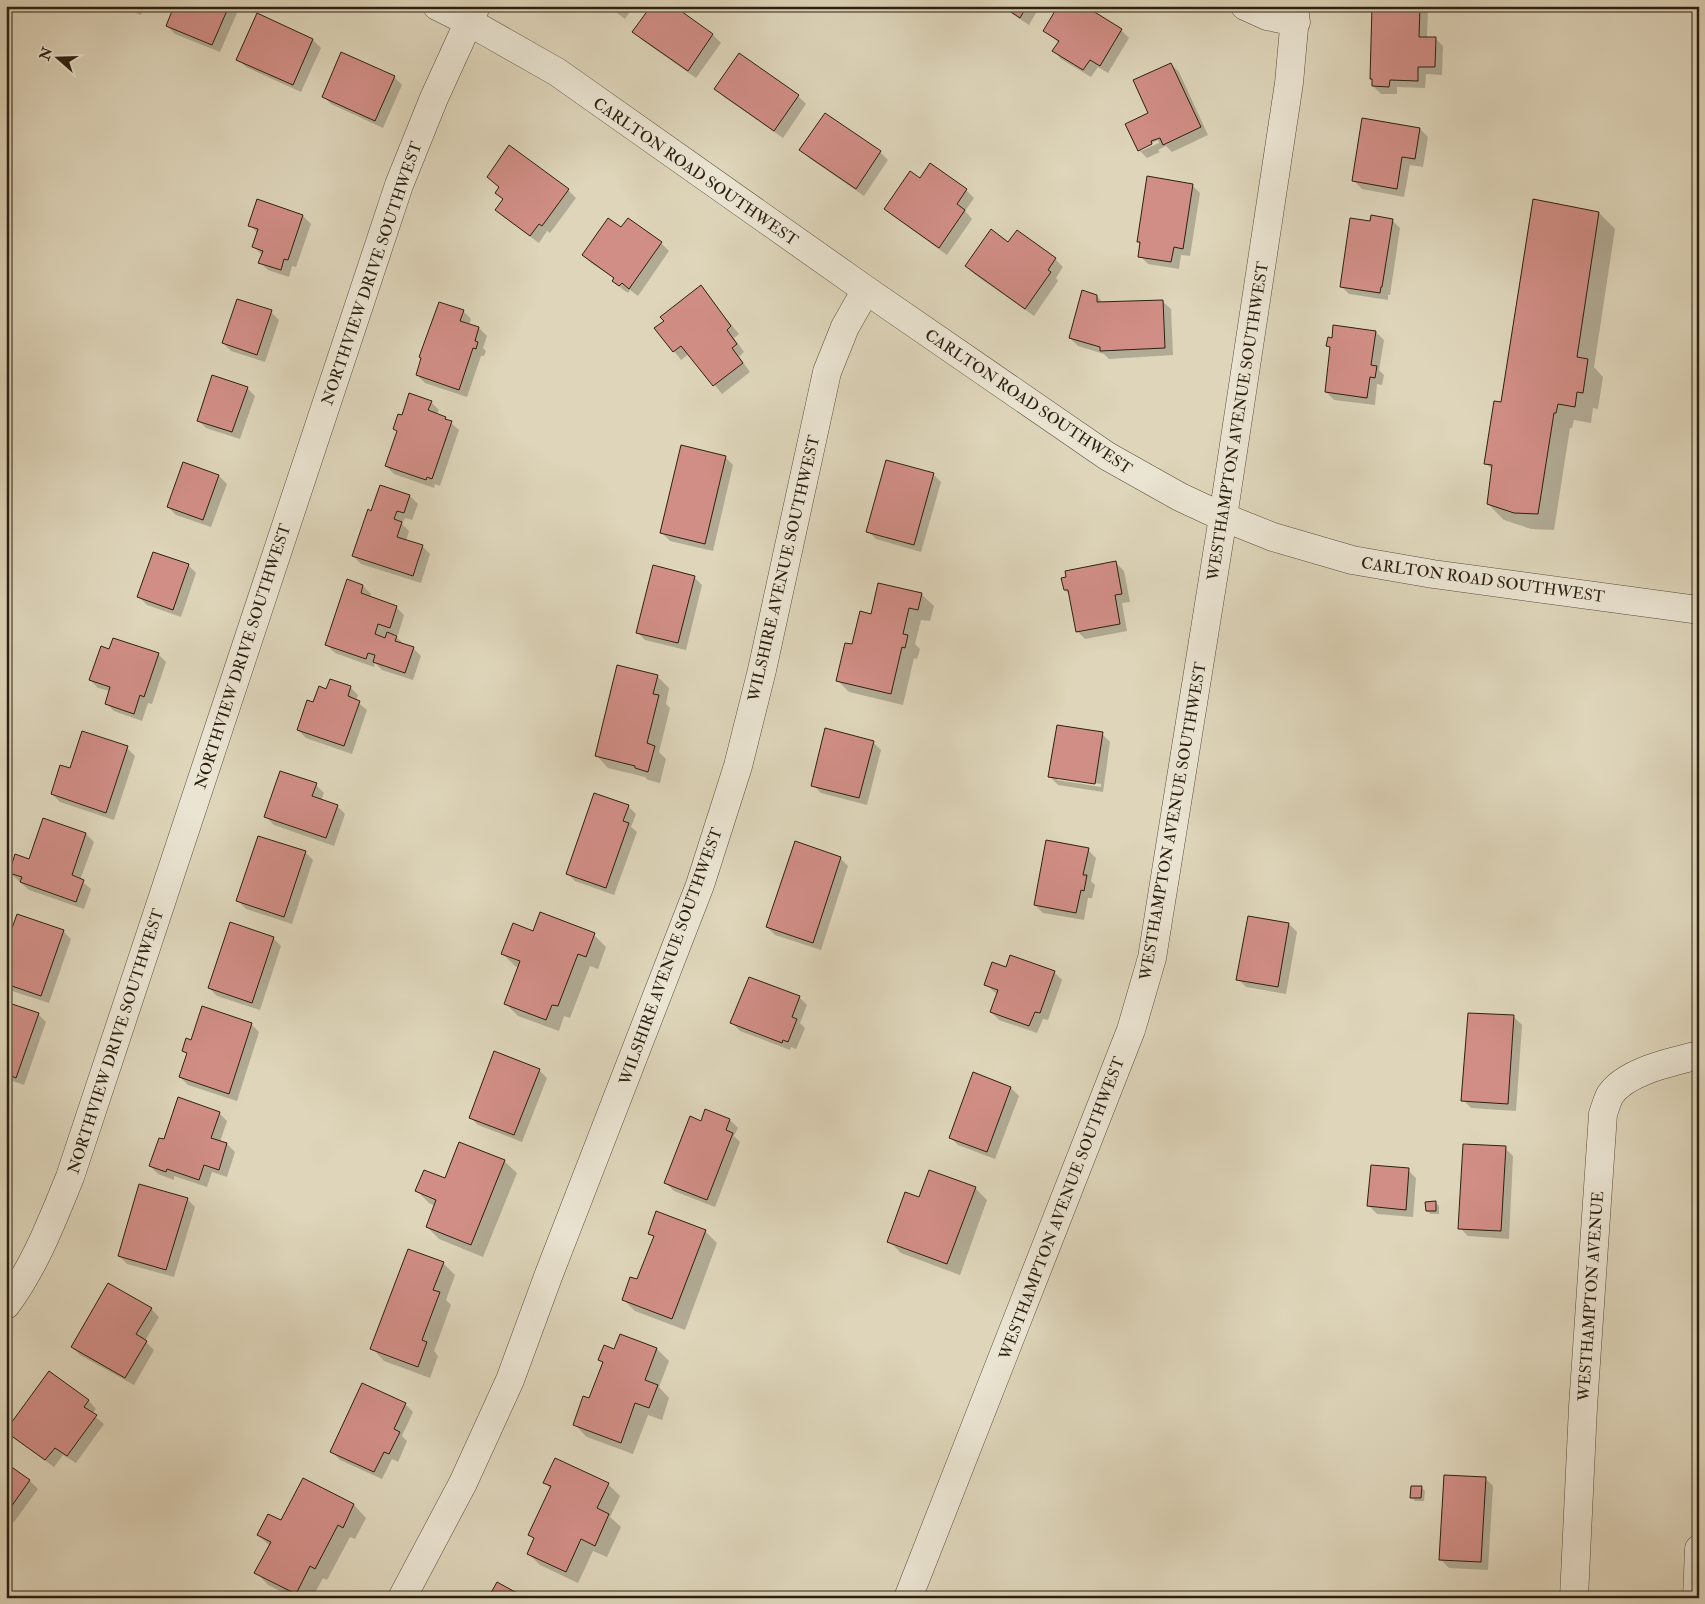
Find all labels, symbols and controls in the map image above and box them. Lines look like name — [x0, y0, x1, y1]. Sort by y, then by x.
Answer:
north arrow — [32, 32, 82, 82]
text: N — [36, 44, 57, 63]
street label: CARLTON ROAD SOUTHWEST — [589, 93, 802, 251]
street label: NORTHVIEW DRIVE SOUTHWEST — [317, 139, 427, 408]
street label: WESTHAMPTON AVENUE SOUTHWEST — [1203, 260, 1273, 583]
street label: CARLTON ROAD SOUTHWEST — [921, 325, 1136, 479]
street label: WILSHIRE AVENUE SOUTHWEST — [743, 433, 824, 704]
street label: NORTHVIEW DRIVE SOUTHWEST — [191, 521, 295, 791]
street label: CARLTON ROAD SOUTHWEST — [1360, 553, 1606, 607]
street label: WESTHAMPTON AVENUE SOUTHWEST — [1135, 660, 1211, 983]
street label: WILSHIRE AVENUE SOUTHWEST — [615, 825, 727, 1089]
street label: NORTHVIEW DRIVE SOUTHWEST — [64, 906, 168, 1176]
street label: WESTHAMPTON AVENUE SOUTHWEST — [994, 1054, 1129, 1364]
street label: WESTHAMPTON AVENUE — [1574, 1190, 1608, 1403]

